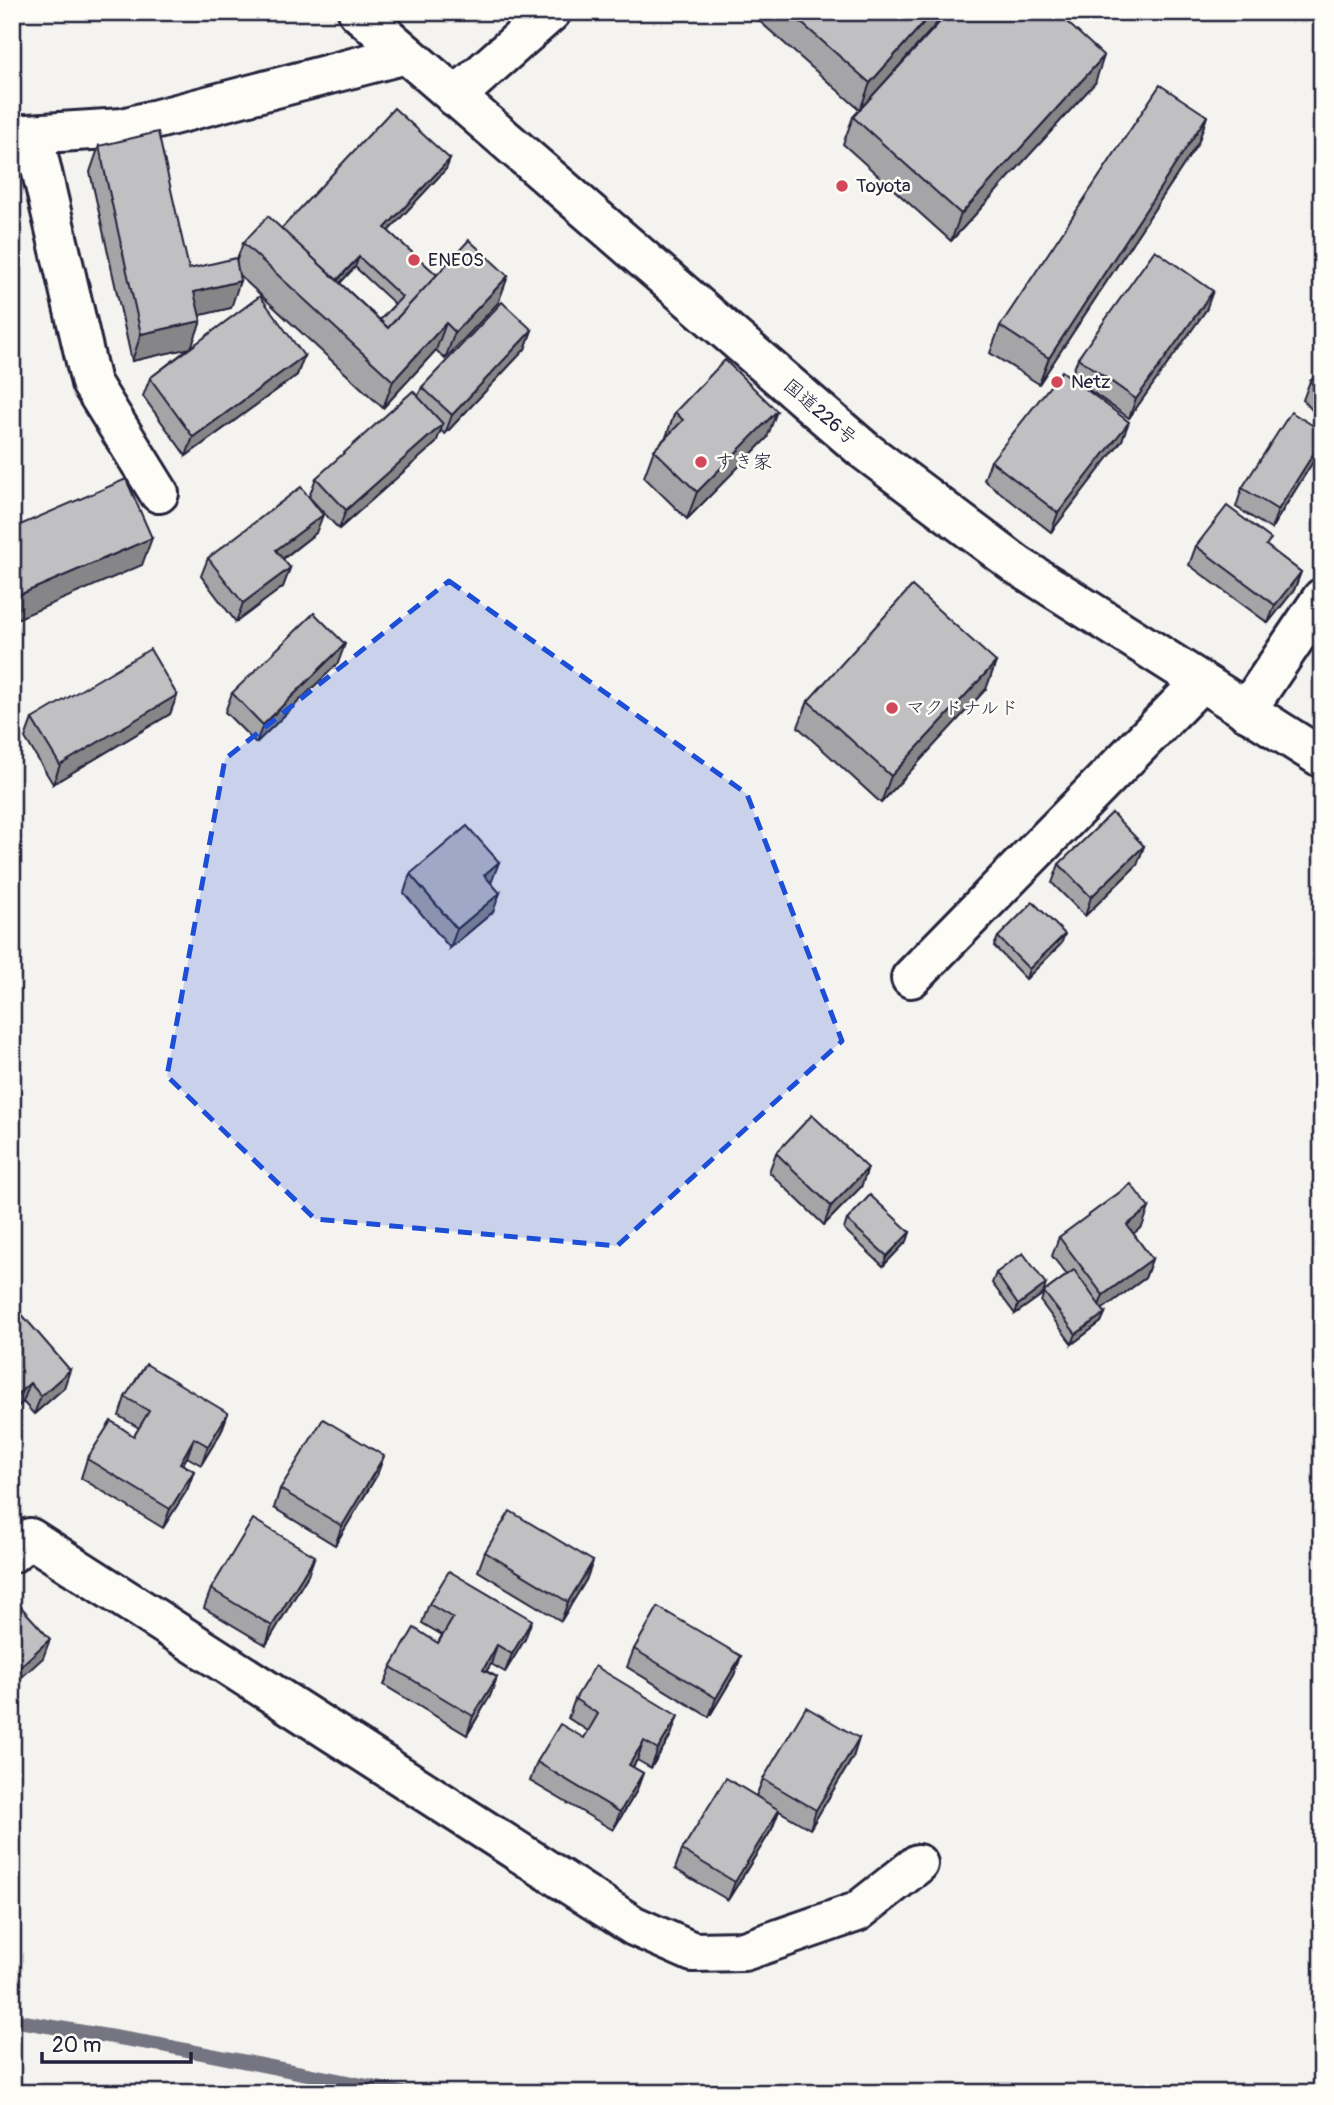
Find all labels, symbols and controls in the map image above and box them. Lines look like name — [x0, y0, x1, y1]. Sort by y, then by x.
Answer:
place label: Toyota — [856, 174, 911, 198]
marker: Toyota — [834, 178, 850, 194]
place label: ENEOS — [428, 248, 484, 272]
marker: ENEOS — [406, 252, 422, 268]
place label: Netz — [1071, 370, 1111, 394]
street label: 国道226号 — [778, 374, 862, 450]
marker: Netz — [1049, 374, 1065, 390]
place label: すき家 — [715, 450, 772, 474]
marker: すき家 — [693, 454, 709, 470]
place label: マクドナルド — [906, 696, 1018, 720]
marker: マクドナルド — [884, 700, 900, 716]
scale bar — [42, 2021, 191, 2065]
text: 20 m — [52, 2032, 101, 2059]

